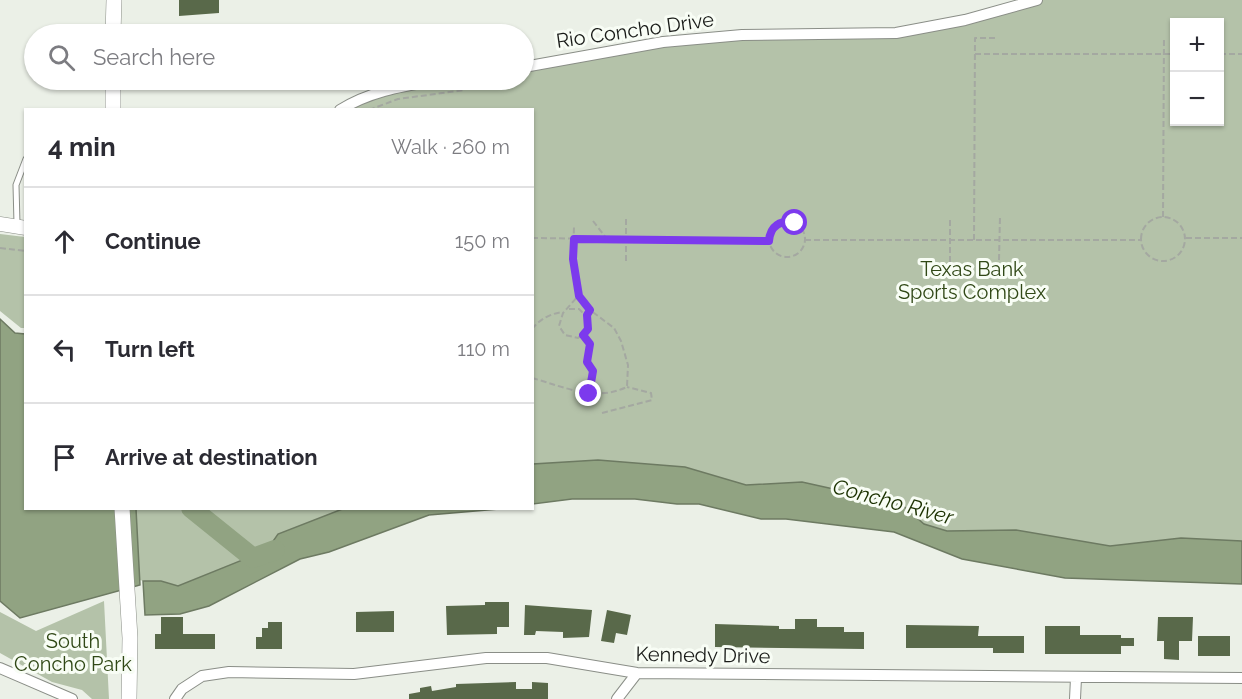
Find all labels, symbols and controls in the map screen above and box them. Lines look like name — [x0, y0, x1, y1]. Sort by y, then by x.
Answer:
street label: Rio Concho Drive — [555, 7, 716, 53]
map controls — [1170, 18, 1224, 126]
button: + — [1170, 18, 1224, 72]
search box — [24, 24, 534, 90]
icon: search — [45, 41, 78, 74]
text: Search here — [93, 44, 215, 70]
button: − — [1170, 72, 1224, 126]
text: 4 min — [48, 132, 116, 162]
text: Walk · 260 m — [391, 135, 510, 159]
route start — [781, 209, 807, 235]
icon: ahead — [48, 225, 81, 258]
text: Continue — [105, 228, 201, 254]
text: 150 m — [455, 229, 510, 253]
park label: Texas Bank Sports Complex — [898, 257, 1046, 304]
icon: left — [48, 333, 81, 366]
text: Turn left — [105, 336, 195, 362]
text: 110 m — [457, 337, 510, 361]
route end — [575, 380, 601, 406]
icon: arrive — [48, 441, 81, 474]
text: Arrive at destination — [105, 444, 318, 470]
water label: Concho River — [830, 473, 957, 530]
park label: South Concho Park — [14, 629, 132, 676]
street label: Kennedy Drive — [635, 642, 771, 668]

